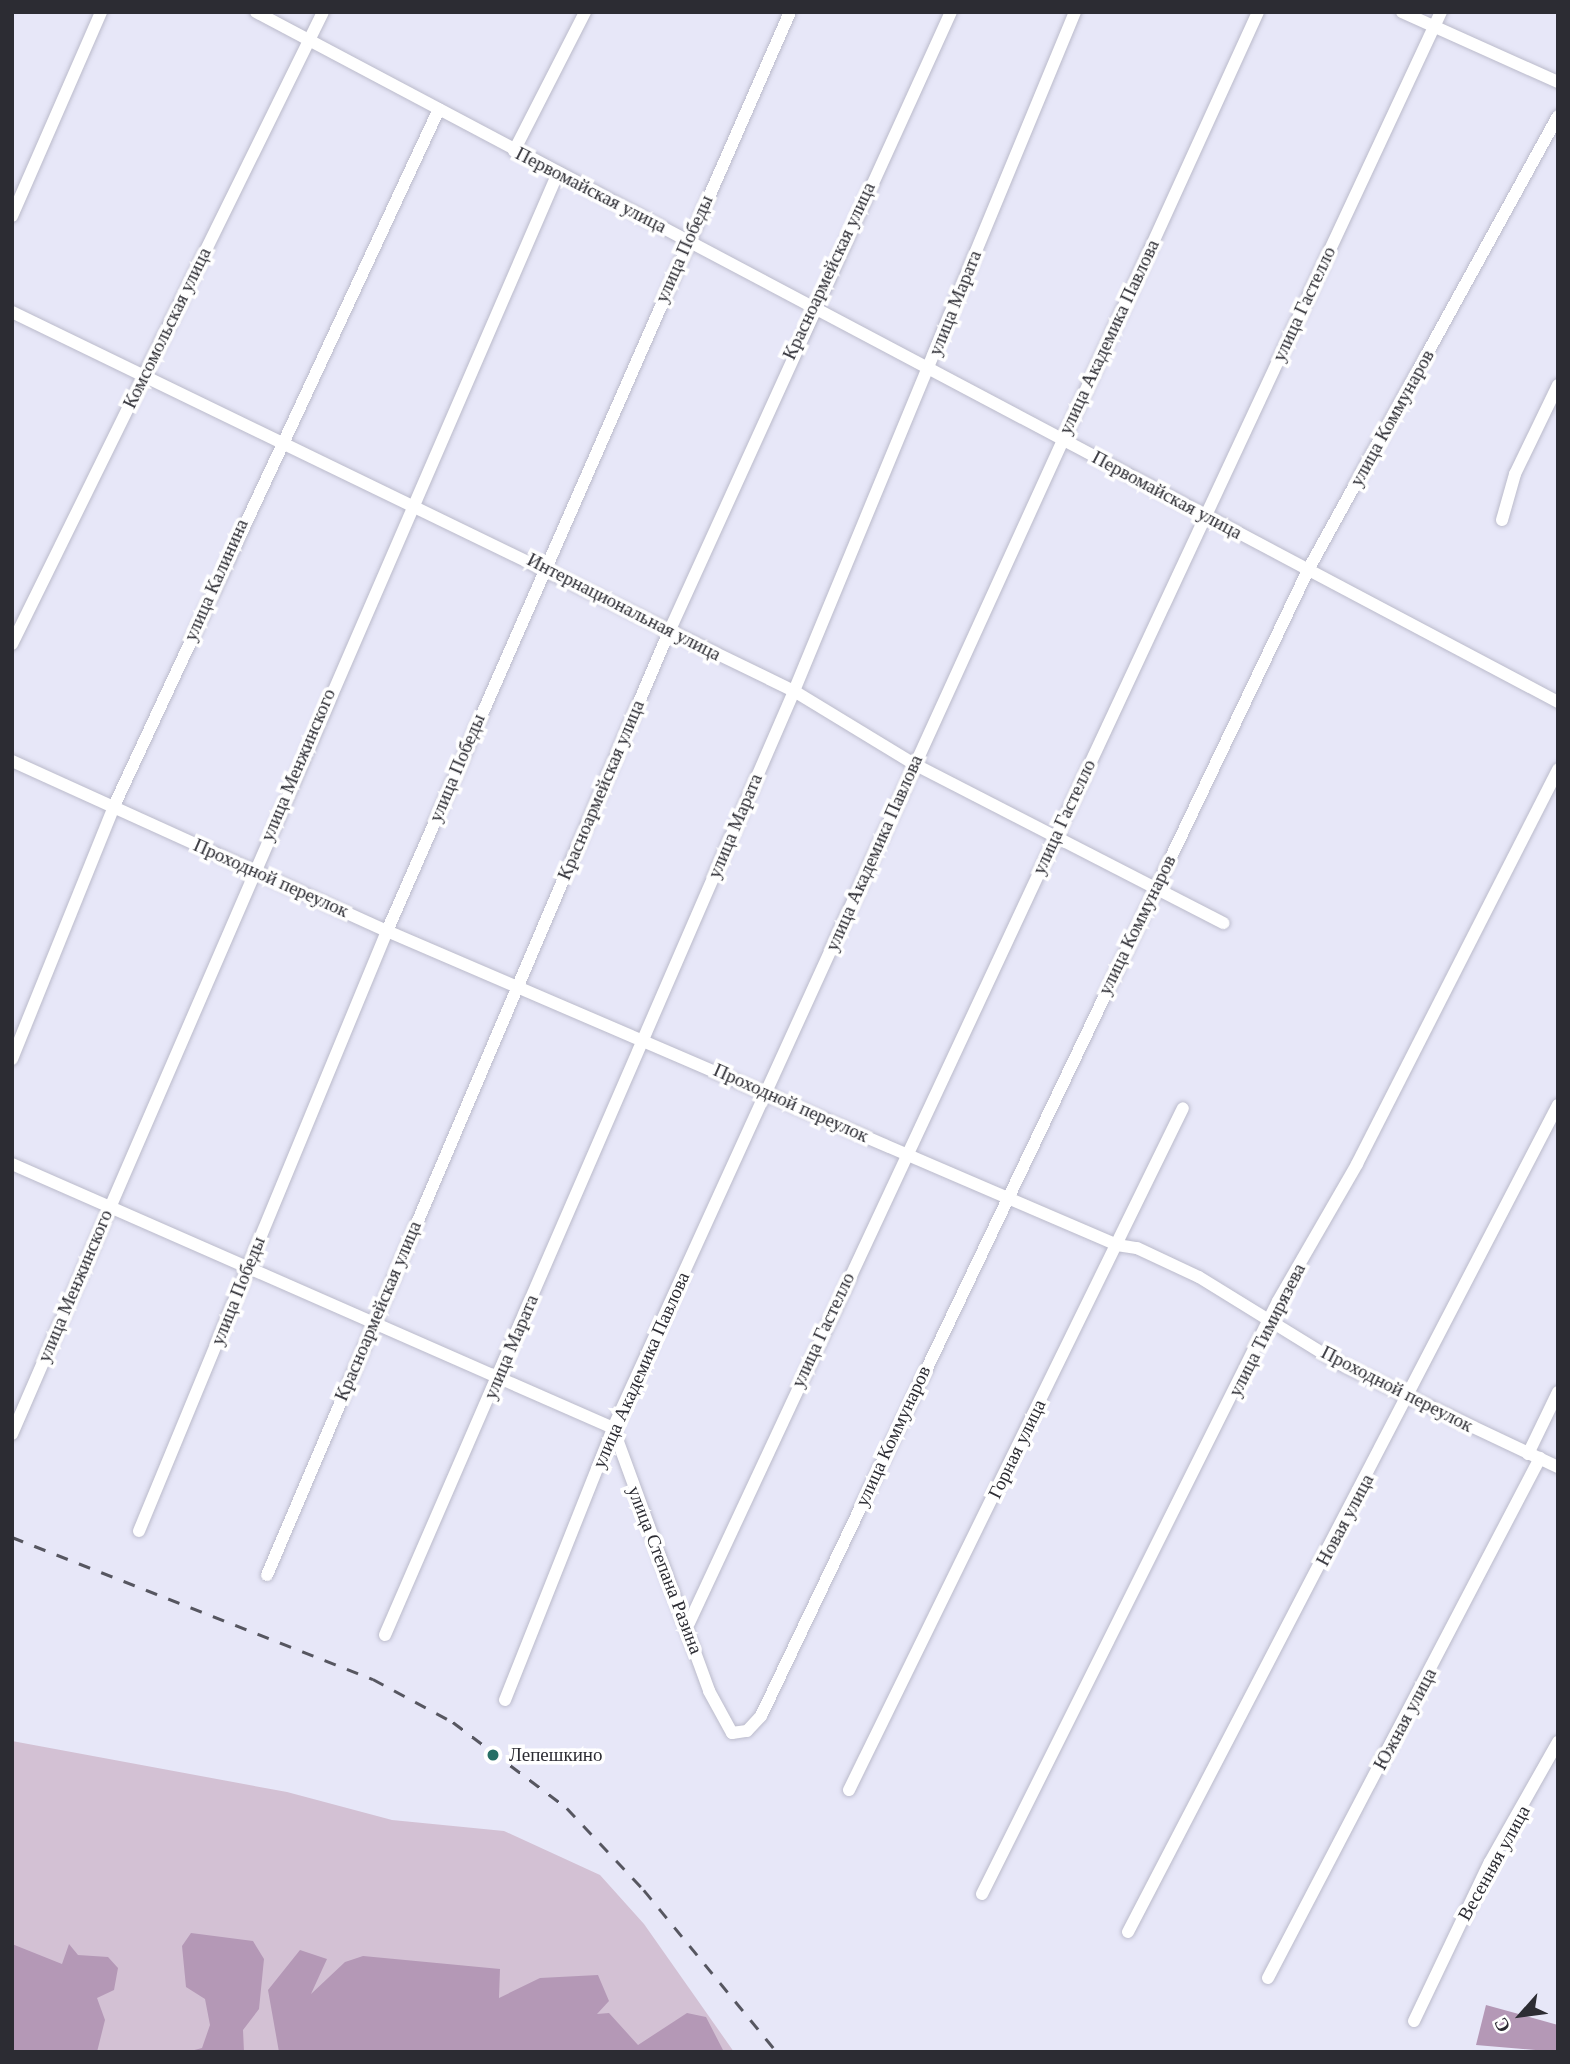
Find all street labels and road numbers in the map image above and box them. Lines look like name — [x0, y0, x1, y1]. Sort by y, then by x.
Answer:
street label: Первомайская улица — [512, 142, 670, 238]
street label: Красноармейская улица — [778, 179, 880, 363]
street label: улица Победы — [650, 192, 718, 306]
street label: улица Академика Павлова — [1054, 236, 1164, 438]
street label: улица Гастелло — [1267, 243, 1341, 365]
street label: Комсомольская улица — [118, 244, 216, 412]
street label: улица Марата — [924, 247, 986, 359]
street label: улица Коммунаров — [1345, 346, 1439, 490]
street label: Первомайская улица — [1088, 446, 1246, 544]
street label: улица Калинина — [179, 515, 253, 645]
street label: Интернациональная улица — [523, 548, 725, 666]
street label: улица Менжинского — [256, 685, 340, 845]
street label: Красноармейская улица — [553, 697, 649, 883]
street label: улица Победы — [424, 711, 490, 825]
street label: улица Академика Павлова — [820, 751, 928, 955]
street label: улица Гастелло — [1027, 756, 1101, 878]
street label: улица Марата — [703, 770, 767, 882]
street label: Проходной переулок — [190, 834, 352, 922]
street label: улица Коммунаров — [1093, 851, 1181, 999]
street label: Проходной переулок — [710, 1059, 872, 1147]
street label: улица Менжинского — [33, 1206, 117, 1366]
street label: Красноармейская улица — [330, 1218, 426, 1404]
street label: улица Победы — [206, 1233, 270, 1349]
street label: улица Тимирязева — [1224, 1260, 1310, 1400]
street label: улица Академика Павлова — [587, 1268, 695, 1472]
street label: улица Гастелло — [786, 1269, 860, 1391]
street label: улица Марата — [479, 1291, 543, 1403]
street label: Проходной переулок — [1317, 1341, 1477, 1437]
street label: улица Коммунаров — [850, 1362, 936, 1510]
street label: Горная улица — [983, 1396, 1051, 1502]
street label: Новая улица — [1311, 1470, 1379, 1570]
street label: улица Степана Разина — [622, 1483, 708, 1657]
street label: Южная улица — [1369, 1664, 1441, 1774]
street label: Весенняя улица — [1453, 1801, 1535, 1925]

